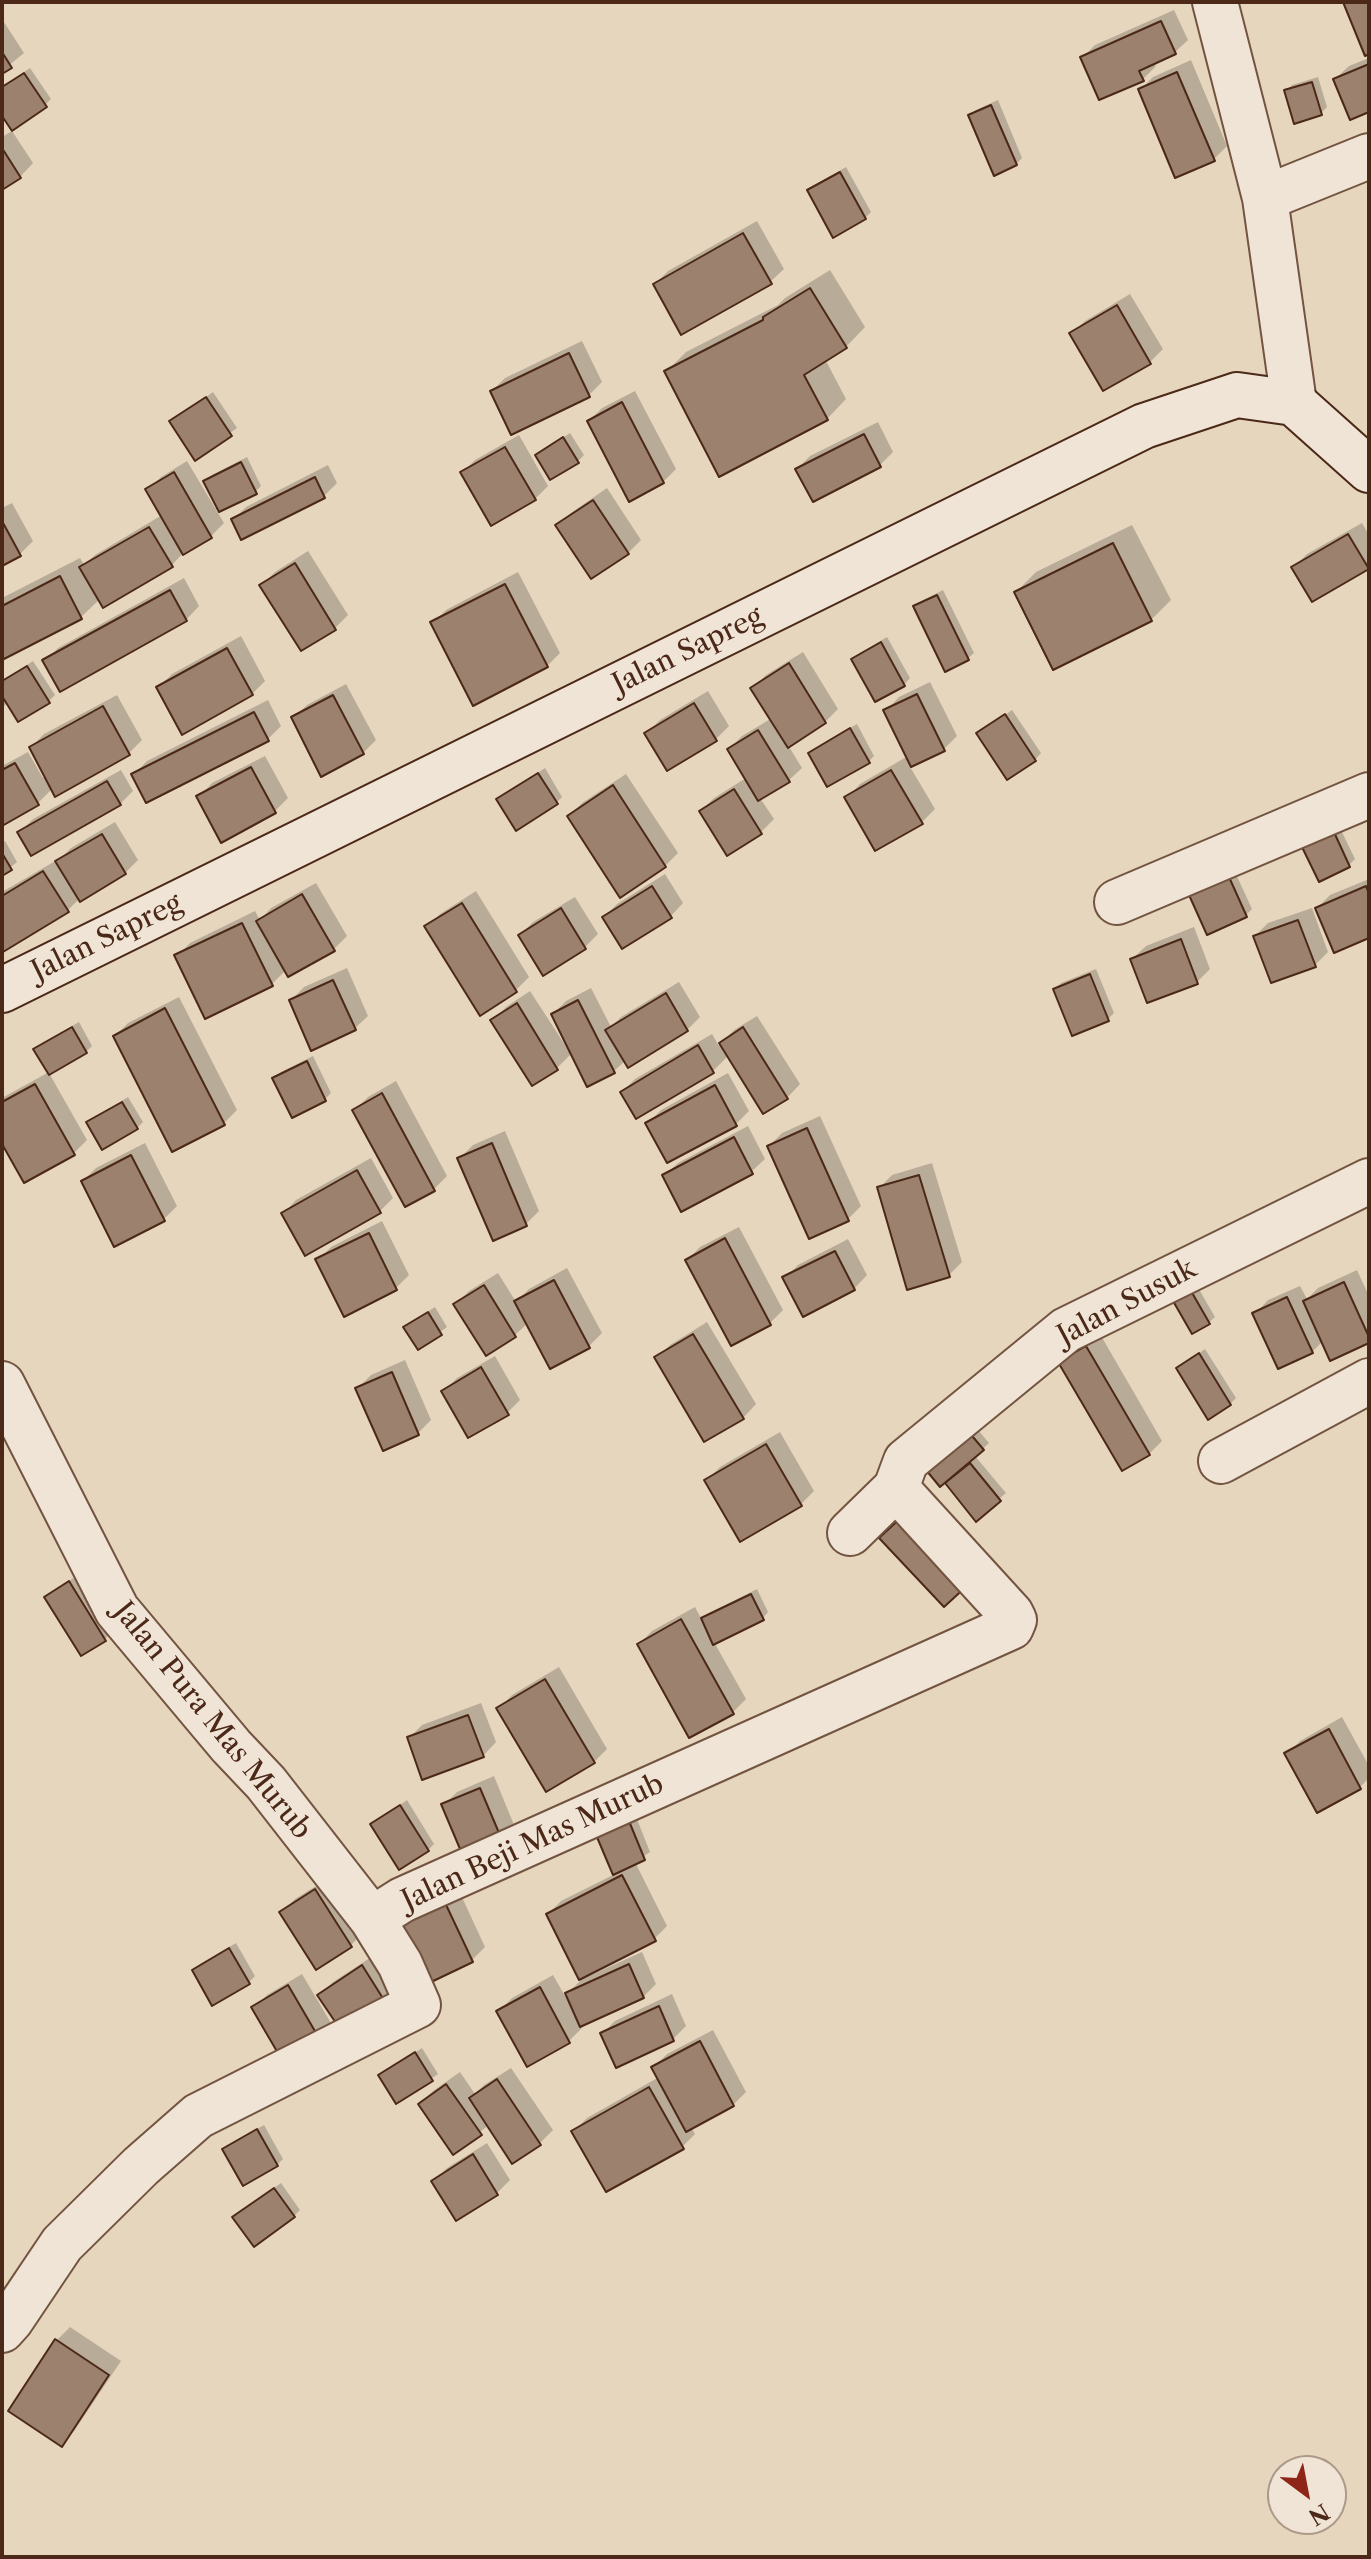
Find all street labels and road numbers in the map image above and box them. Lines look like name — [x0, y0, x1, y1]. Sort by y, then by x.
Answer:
street label: Jalan Sapreg — [607, 600, 769, 702]
street label: Jalan Sapreg — [26, 887, 188, 989]
street label: Jalan Susuk — [1052, 1252, 1202, 1354]
street label: Jalan Pura Mas Murub — [106, 1596, 318, 1846]
street label: Jalan Beji Mas Murub — [397, 1768, 669, 1918]

